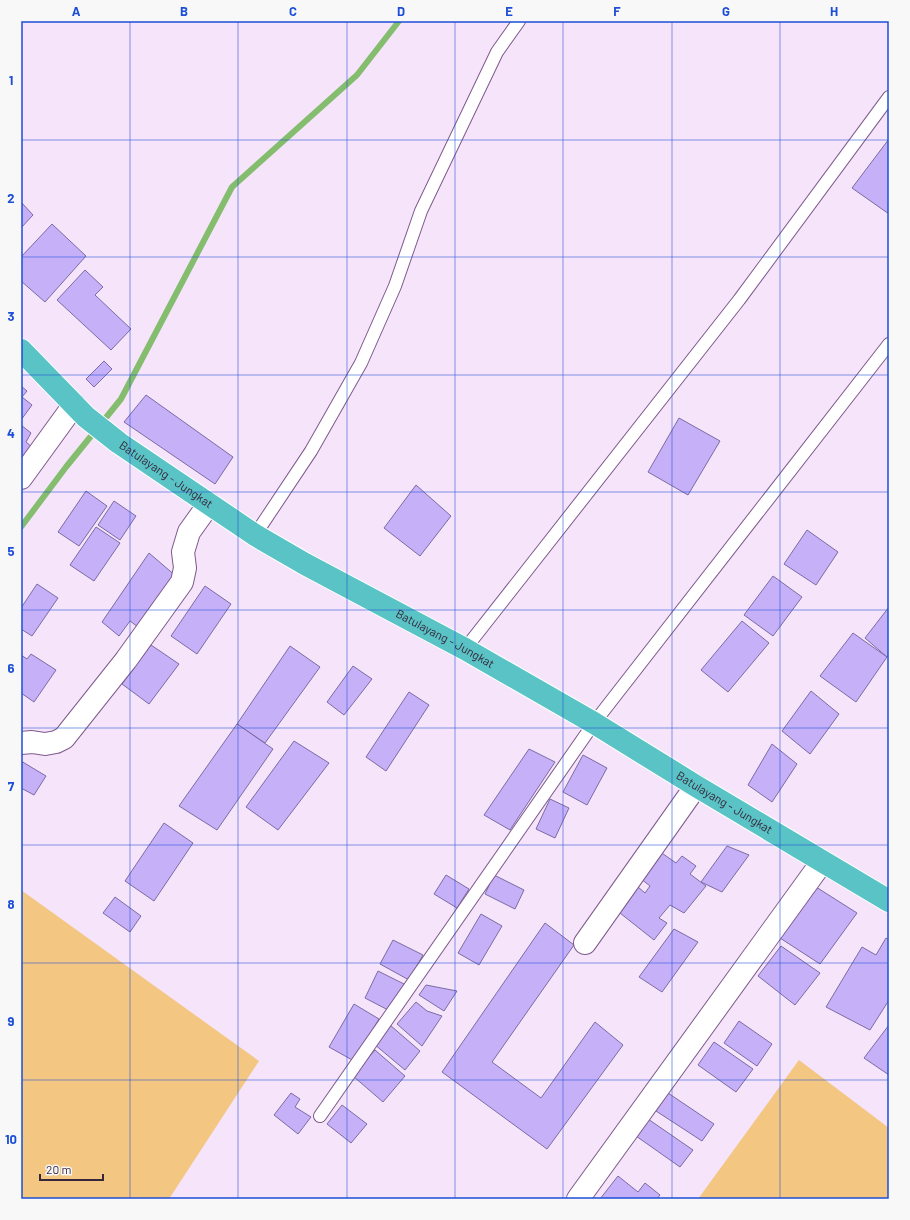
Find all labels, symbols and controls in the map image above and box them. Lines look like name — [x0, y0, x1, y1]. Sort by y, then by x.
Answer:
text: A — [72, 3, 81, 19]
text: B — [180, 3, 188, 19]
text: C — [289, 3, 297, 19]
text: D — [397, 3, 405, 19]
text: E — [505, 3, 513, 19]
text: F — [613, 3, 621, 19]
text: G — [722, 3, 730, 19]
text: H — [830, 3, 838, 19]
text: 1 — [9, 72, 13, 88]
text: 2 — [7, 190, 15, 206]
text: 3 — [7, 308, 15, 324]
text: 4 — [7, 425, 15, 441]
street label: Batulayang - Jungkat — [117, 437, 216, 510]
text: 5 — [7, 543, 15, 559]
street label: Batulayang - Jungkat — [394, 606, 497, 670]
text: 6 — [8, 660, 15, 676]
street label: Batulayang - Jungkat — [674, 768, 775, 836]
text: 7 — [8, 778, 15, 794]
text: 8 — [7, 896, 15, 912]
text: 9 — [8, 1013, 15, 1029]
text: 10 — [5, 1131, 17, 1147]
scale bar — [40, 1156, 103, 1182]
text: 20 m — [46, 1162, 72, 1176]

